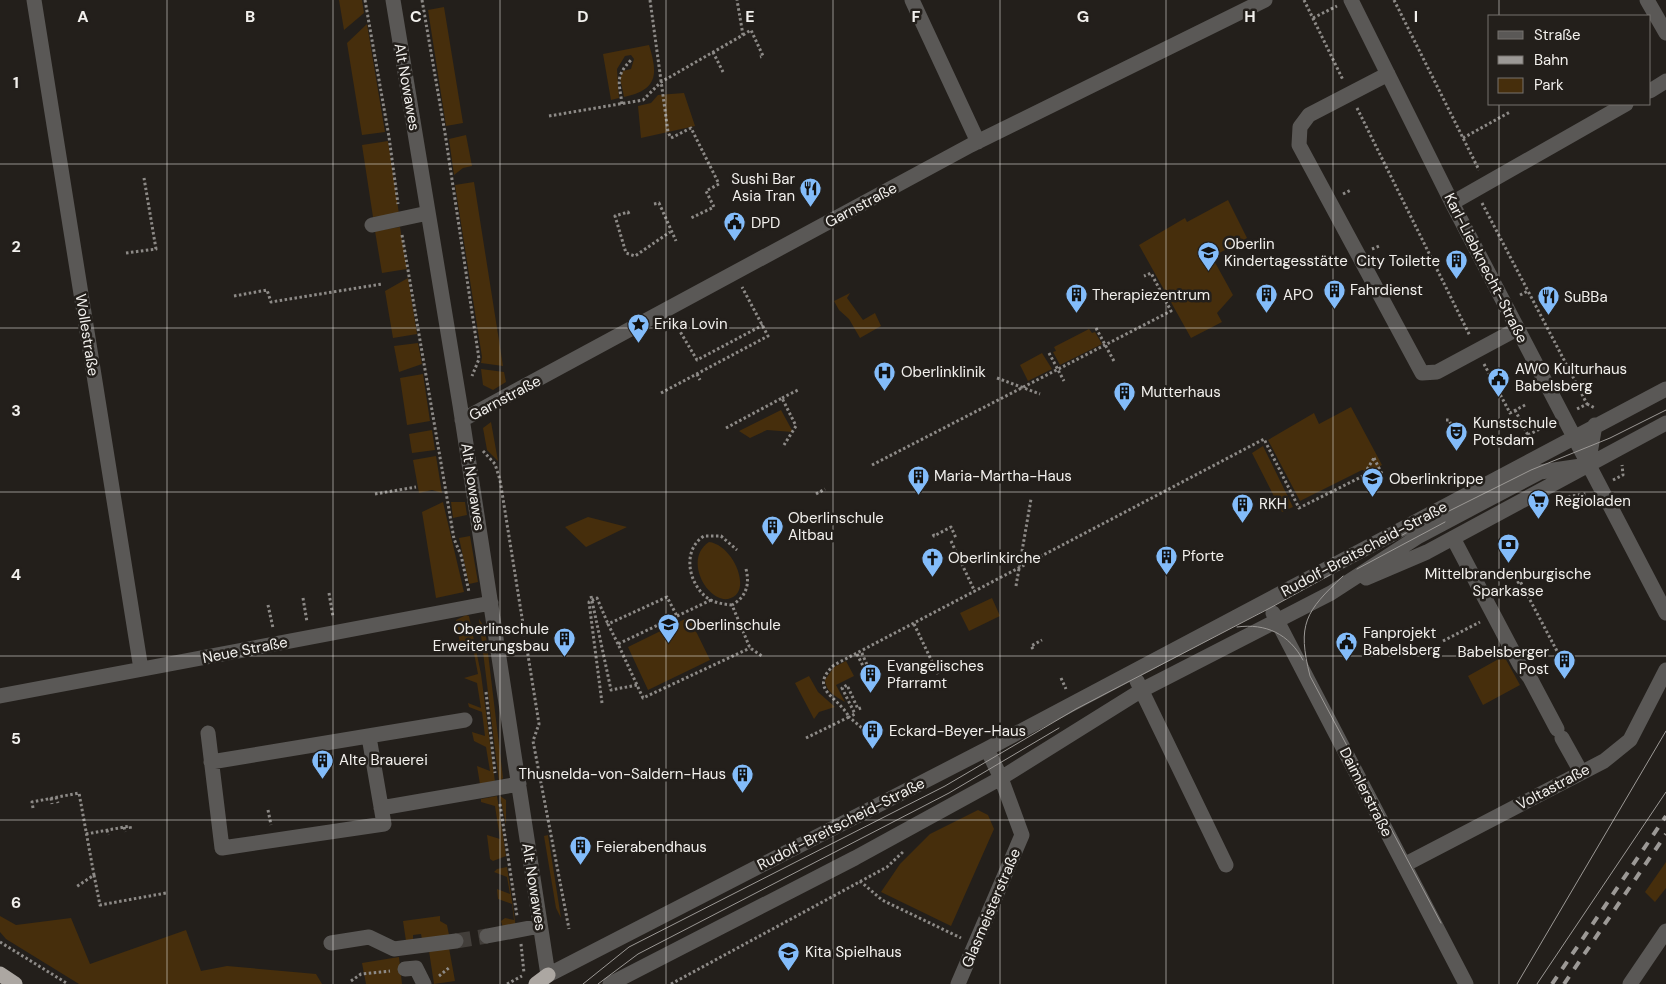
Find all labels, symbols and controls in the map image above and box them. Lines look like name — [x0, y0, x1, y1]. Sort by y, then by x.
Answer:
text: A — [77, 6, 89, 27]
text: B — [245, 6, 255, 27]
text: C — [410, 6, 422, 27]
text: D — [577, 6, 589, 27]
text: E — [745, 6, 755, 27]
text: F — [912, 6, 921, 27]
text: G — [1077, 6, 1089, 27]
text: H — [1244, 6, 1256, 27]
text: I — [1414, 6, 1418, 27]
legend — [1488, 15, 1651, 105]
text: Straße — [1534, 25, 1581, 45]
street label: Alt Nowawes — [389, 42, 425, 132]
text: Bahn — [1534, 50, 1568, 70]
text: 1 — [13, 72, 19, 93]
text: Park — [1534, 75, 1564, 95]
place label: Sushi Bar Asia Tran — [731, 169, 795, 206]
restaurant icon: Sushi Bar Asia Tran — [799, 176, 823, 207]
street label: Garnstraße — [822, 178, 900, 232]
street label: Karl-Liebknecht-Straße — [1440, 190, 1532, 346]
public building icon: DPD — [723, 211, 747, 242]
place label: DPD — [751, 213, 780, 233]
place label: Oberlin Kindertagesstätte — [1224, 234, 1348, 271]
text: 2 — [11, 236, 21, 257]
school or university icon: Oberlin Kindertagesstätte — [1196, 241, 1220, 272]
building icon: City Toilette — [1444, 249, 1468, 280]
place label: City Toilette — [1356, 251, 1440, 271]
building icon: Fahrdienst — [1322, 278, 1346, 309]
place label: Fahrdienst — [1350, 280, 1423, 300]
building icon: Therapiezentrum — [1064, 283, 1088, 314]
building icon: APO — [1255, 283, 1279, 314]
place label: Therapiezentrum — [1092, 285, 1210, 305]
place label: APO — [1283, 285, 1313, 305]
restaurant icon: SuBBa — [1536, 285, 1560, 316]
place label: SuBBa — [1564, 287, 1608, 307]
street label: Wollestraße — [71, 293, 103, 377]
place icon: Erika Lovin — [626, 312, 650, 343]
place label: Erika Lovin — [654, 314, 728, 334]
place label: AWO Kulturhaus Babelsberg — [1515, 359, 1627, 396]
hospital icon: Oberlinklinik — [873, 360, 897, 391]
place label: Oberlinklinik — [901, 362, 986, 382]
public building icon: AWO Kulturhaus Babelsberg — [1487, 366, 1511, 397]
street label: Garnstraße — [466, 371, 544, 425]
building icon: Mutterhaus — [1113, 380, 1137, 411]
place label: Mutterhaus — [1141, 382, 1221, 402]
text: 3 — [11, 400, 21, 421]
place label: Kunstschule Potsdam — [1473, 413, 1557, 450]
theatre icon: Kunstschule Potsdam — [1445, 420, 1469, 451]
street label: Alt Nowawes — [456, 442, 490, 532]
building icon: Maria-Martha-Haus — [906, 464, 930, 495]
place label: Maria-Martha-Haus — [934, 466, 1072, 486]
school or university icon: Oberlinkrippe — [1361, 467, 1385, 498]
place label: Oberlinkrippe — [1389, 469, 1484, 489]
supermarket icon: Regioladen — [1527, 489, 1551, 520]
place label: Regioladen — [1555, 491, 1631, 511]
building icon: RKH — [1231, 492, 1255, 523]
place label: RKH — [1259, 494, 1287, 514]
street label: Rudolf-Breitscheid-Straße — [1277, 497, 1451, 601]
place label: Oberlinschule Altbau — [788, 508, 884, 545]
building icon: Oberlinschule Altbau — [760, 515, 784, 546]
bank icon: Mittelbrandenburgische Sparkasse — [1496, 533, 1520, 564]
building icon: Pforte — [1154, 544, 1178, 575]
church icon: Oberlinkirche — [920, 546, 944, 577]
place label: Pforte — [1182, 546, 1224, 566]
place label: Oberlinkirche — [948, 548, 1041, 568]
text: 4 — [11, 564, 21, 585]
place label: Mittelbrandenburgische Sparkasse — [1425, 564, 1591, 601]
school or university icon: Oberlinschule — [657, 613, 681, 644]
place label: Oberlinschule — [685, 615, 781, 635]
place label: Oberlinschule Erweiterungsbau — [433, 619, 549, 656]
place label: Fanprojekt Babelsberg — [1363, 623, 1441, 660]
building icon: Oberlinschule Erweiterungsbau — [553, 626, 577, 657]
public building icon: Fanprojekt Babelsberg — [1335, 630, 1359, 661]
street label: Neue Straße — [201, 632, 289, 668]
place label: Babelsberger Post — [1458, 642, 1549, 679]
building icon: Babelsberger Post — [1553, 649, 1577, 680]
place label: Evangelisches Pfarramt — [887, 656, 984, 693]
building icon: Evangelisches Pfarramt — [859, 663, 883, 694]
building icon: Eckard-Beyer-Haus — [861, 719, 885, 750]
place label: Eckard-Beyer-Haus — [889, 721, 1026, 741]
text: 5 — [11, 728, 21, 749]
street label: Daimlerstraße — [1335, 744, 1397, 840]
building icon: Alte Brauerei — [311, 748, 335, 779]
place label: Alte Brauerei — [339, 750, 428, 770]
street label: Voltastraße — [1513, 759, 1593, 815]
building icon: Thusnelda-von-Saldern-Haus — [730, 762, 754, 793]
place label: Thusnelda-von-Saldern-Haus — [519, 764, 726, 784]
street label: Rudolf-Breitscheid-Straße — [754, 773, 928, 875]
building icon: Feierabendhaus — [568, 835, 592, 866]
place label: Feierabendhaus — [596, 837, 707, 857]
street label: Alt Nowawes — [517, 842, 551, 932]
street label: Glasmeisterstraße — [957, 845, 1025, 971]
text: 6 — [11, 892, 21, 913]
school or university icon: Kita Spielhaus — [777, 940, 801, 971]
place label: Kita Spielhaus — [805, 942, 902, 962]

